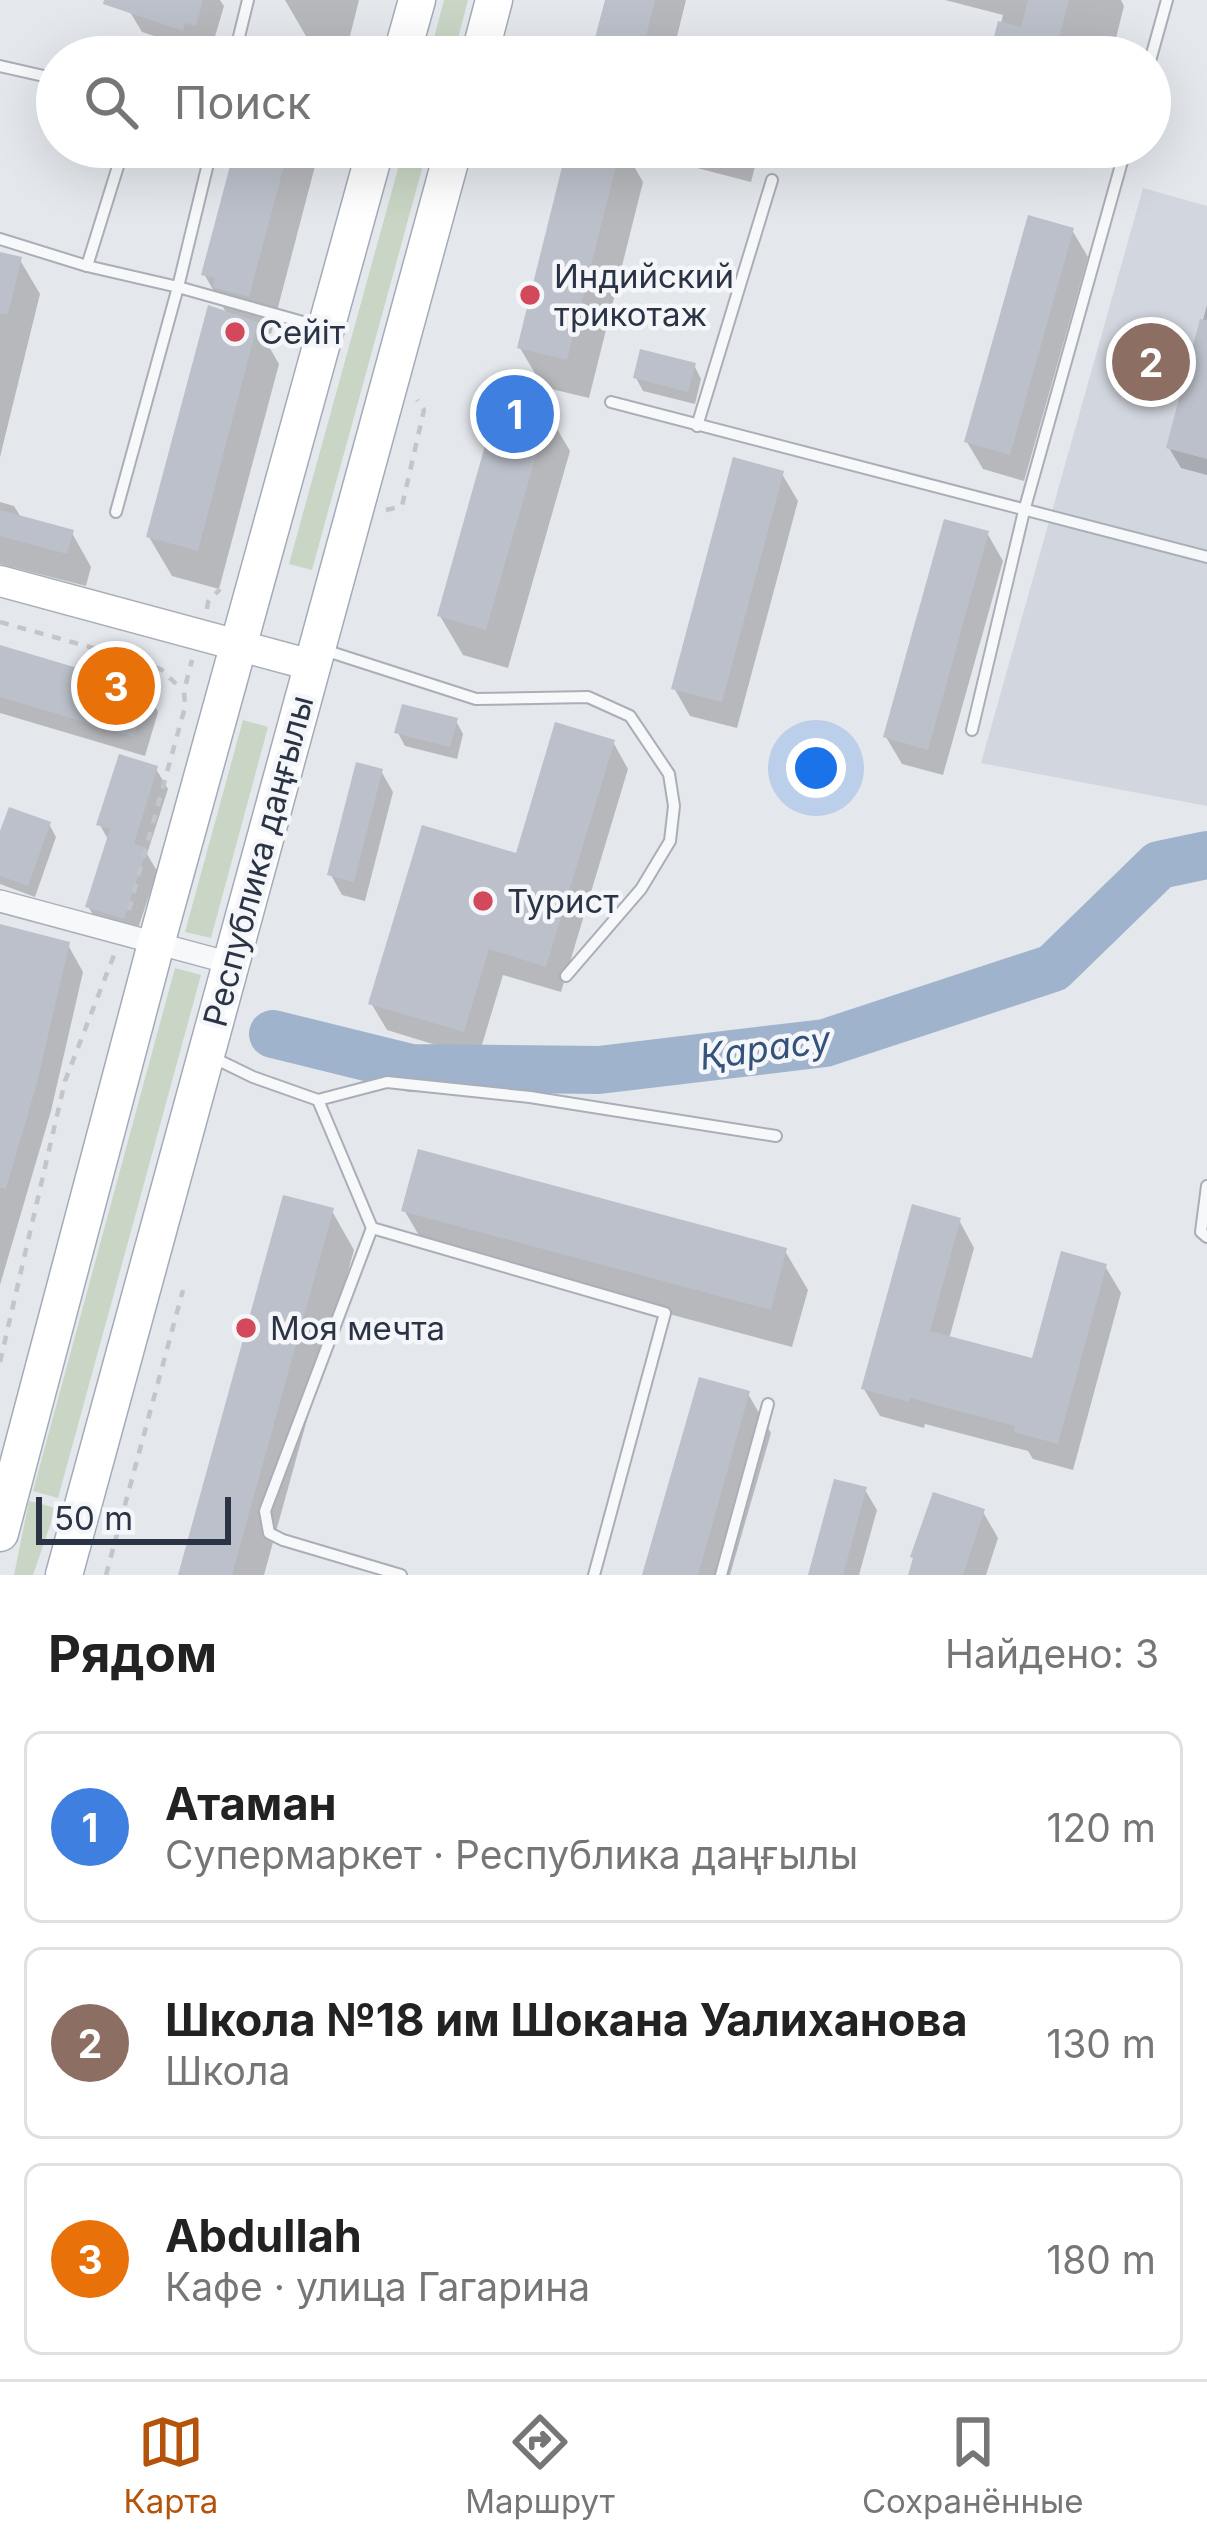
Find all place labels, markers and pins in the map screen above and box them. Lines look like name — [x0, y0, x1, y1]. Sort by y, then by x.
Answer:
place label: Индийский трикотаж — [554, 256, 734, 334]
marker: Индийский трикотаж — [517, 282, 543, 308]
place label: Сейіт — [259, 312, 346, 352]
pin: 2 — [1112, 317, 1190, 407]
marker: Сейіт — [222, 319, 248, 345]
pin: 1 — [476, 369, 554, 459]
pin: 3 — [77, 641, 155, 731]
place label: Турист — [507, 881, 619, 921]
marker: Турист — [470, 888, 496, 914]
place label: Моя мечта — [270, 1308, 445, 1348]
marker: Моя мечта — [233, 1315, 259, 1341]

